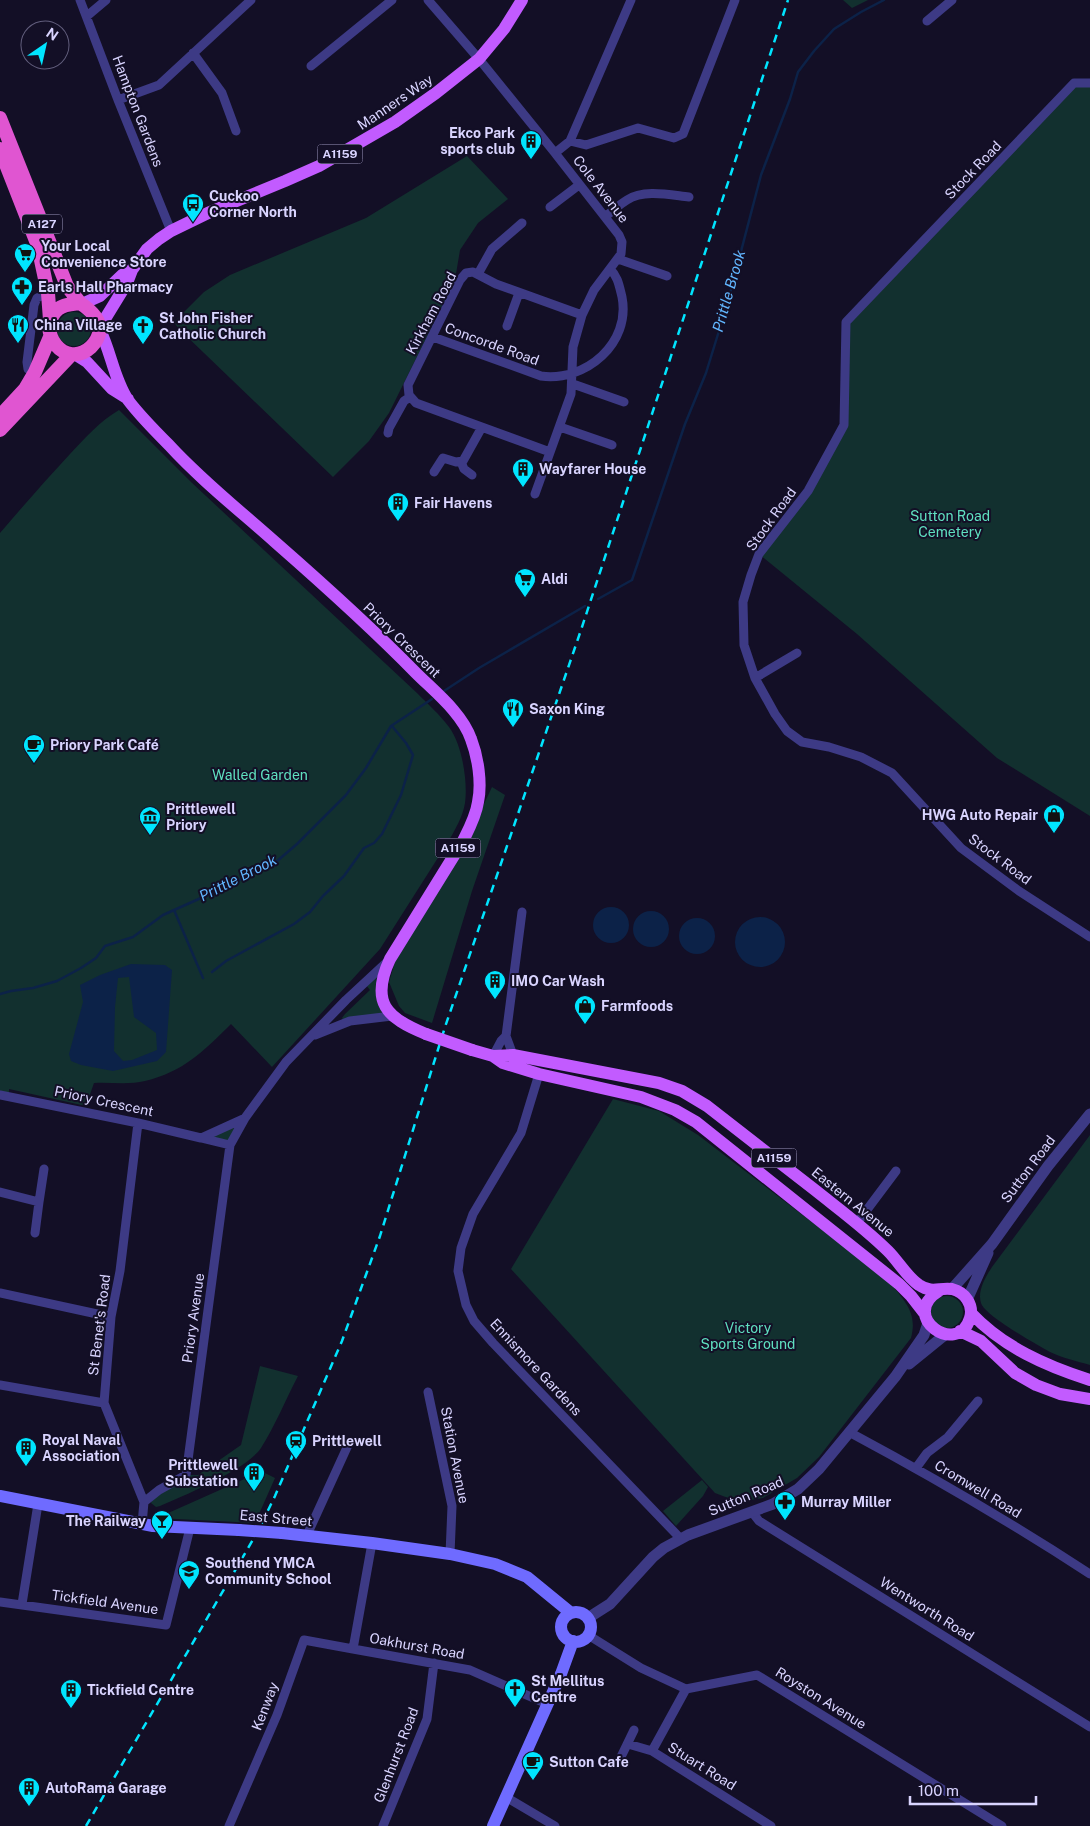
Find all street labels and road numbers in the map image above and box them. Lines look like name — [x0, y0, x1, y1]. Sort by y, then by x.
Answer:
street label: Hampton Gardens — [109, 53, 167, 169]
street label: Manners Way — [354, 71, 436, 133]
street label: Stock Road — [941, 138, 1005, 202]
road number: A1159 — [318, 144, 362, 164]
street label: Cole Avenue — [570, 152, 632, 226]
road number: A127 — [22, 214, 62, 233]
street label: Kirkham Road — [403, 269, 459, 357]
street label: Concorde Road — [443, 320, 541, 368]
street label: Stock Road — [743, 484, 799, 554]
street label: Priory Crescent — [360, 599, 444, 681]
street label: Stock Road — [966, 830, 1034, 888]
road number: A1159 — [436, 838, 480, 858]
street label: Priory Crescent — [53, 1083, 155, 1119]
street label: Sutton Road — [998, 1132, 1058, 1206]
road number: A1159 — [752, 1148, 796, 1168]
street label: Eastern Avenue — [809, 1164, 897, 1240]
street label: Priory Avenue — [179, 1272, 207, 1364]
street label: St Benet's Road — [85, 1273, 113, 1377]
street label: Ennismore Gardens — [487, 1315, 585, 1419]
street label: Station Avenue — [438, 1405, 472, 1505]
street label: Cromwell Road — [932, 1457, 1024, 1521]
street label: Sutton Road — [706, 1473, 786, 1519]
street label: East Street — [239, 1507, 313, 1529]
street label: Wentworth Road — [877, 1574, 977, 1644]
street label: Tickfield Avenue — [51, 1587, 159, 1617]
street label: Oakhurst Road — [368, 1630, 466, 1662]
street label: Royston Avenue — [773, 1664, 869, 1732]
street label: Kenway — [248, 1679, 282, 1733]
street label: Glenhurst Road — [370, 1705, 422, 1805]
street label: Stuart Road — [665, 1739, 739, 1793]

